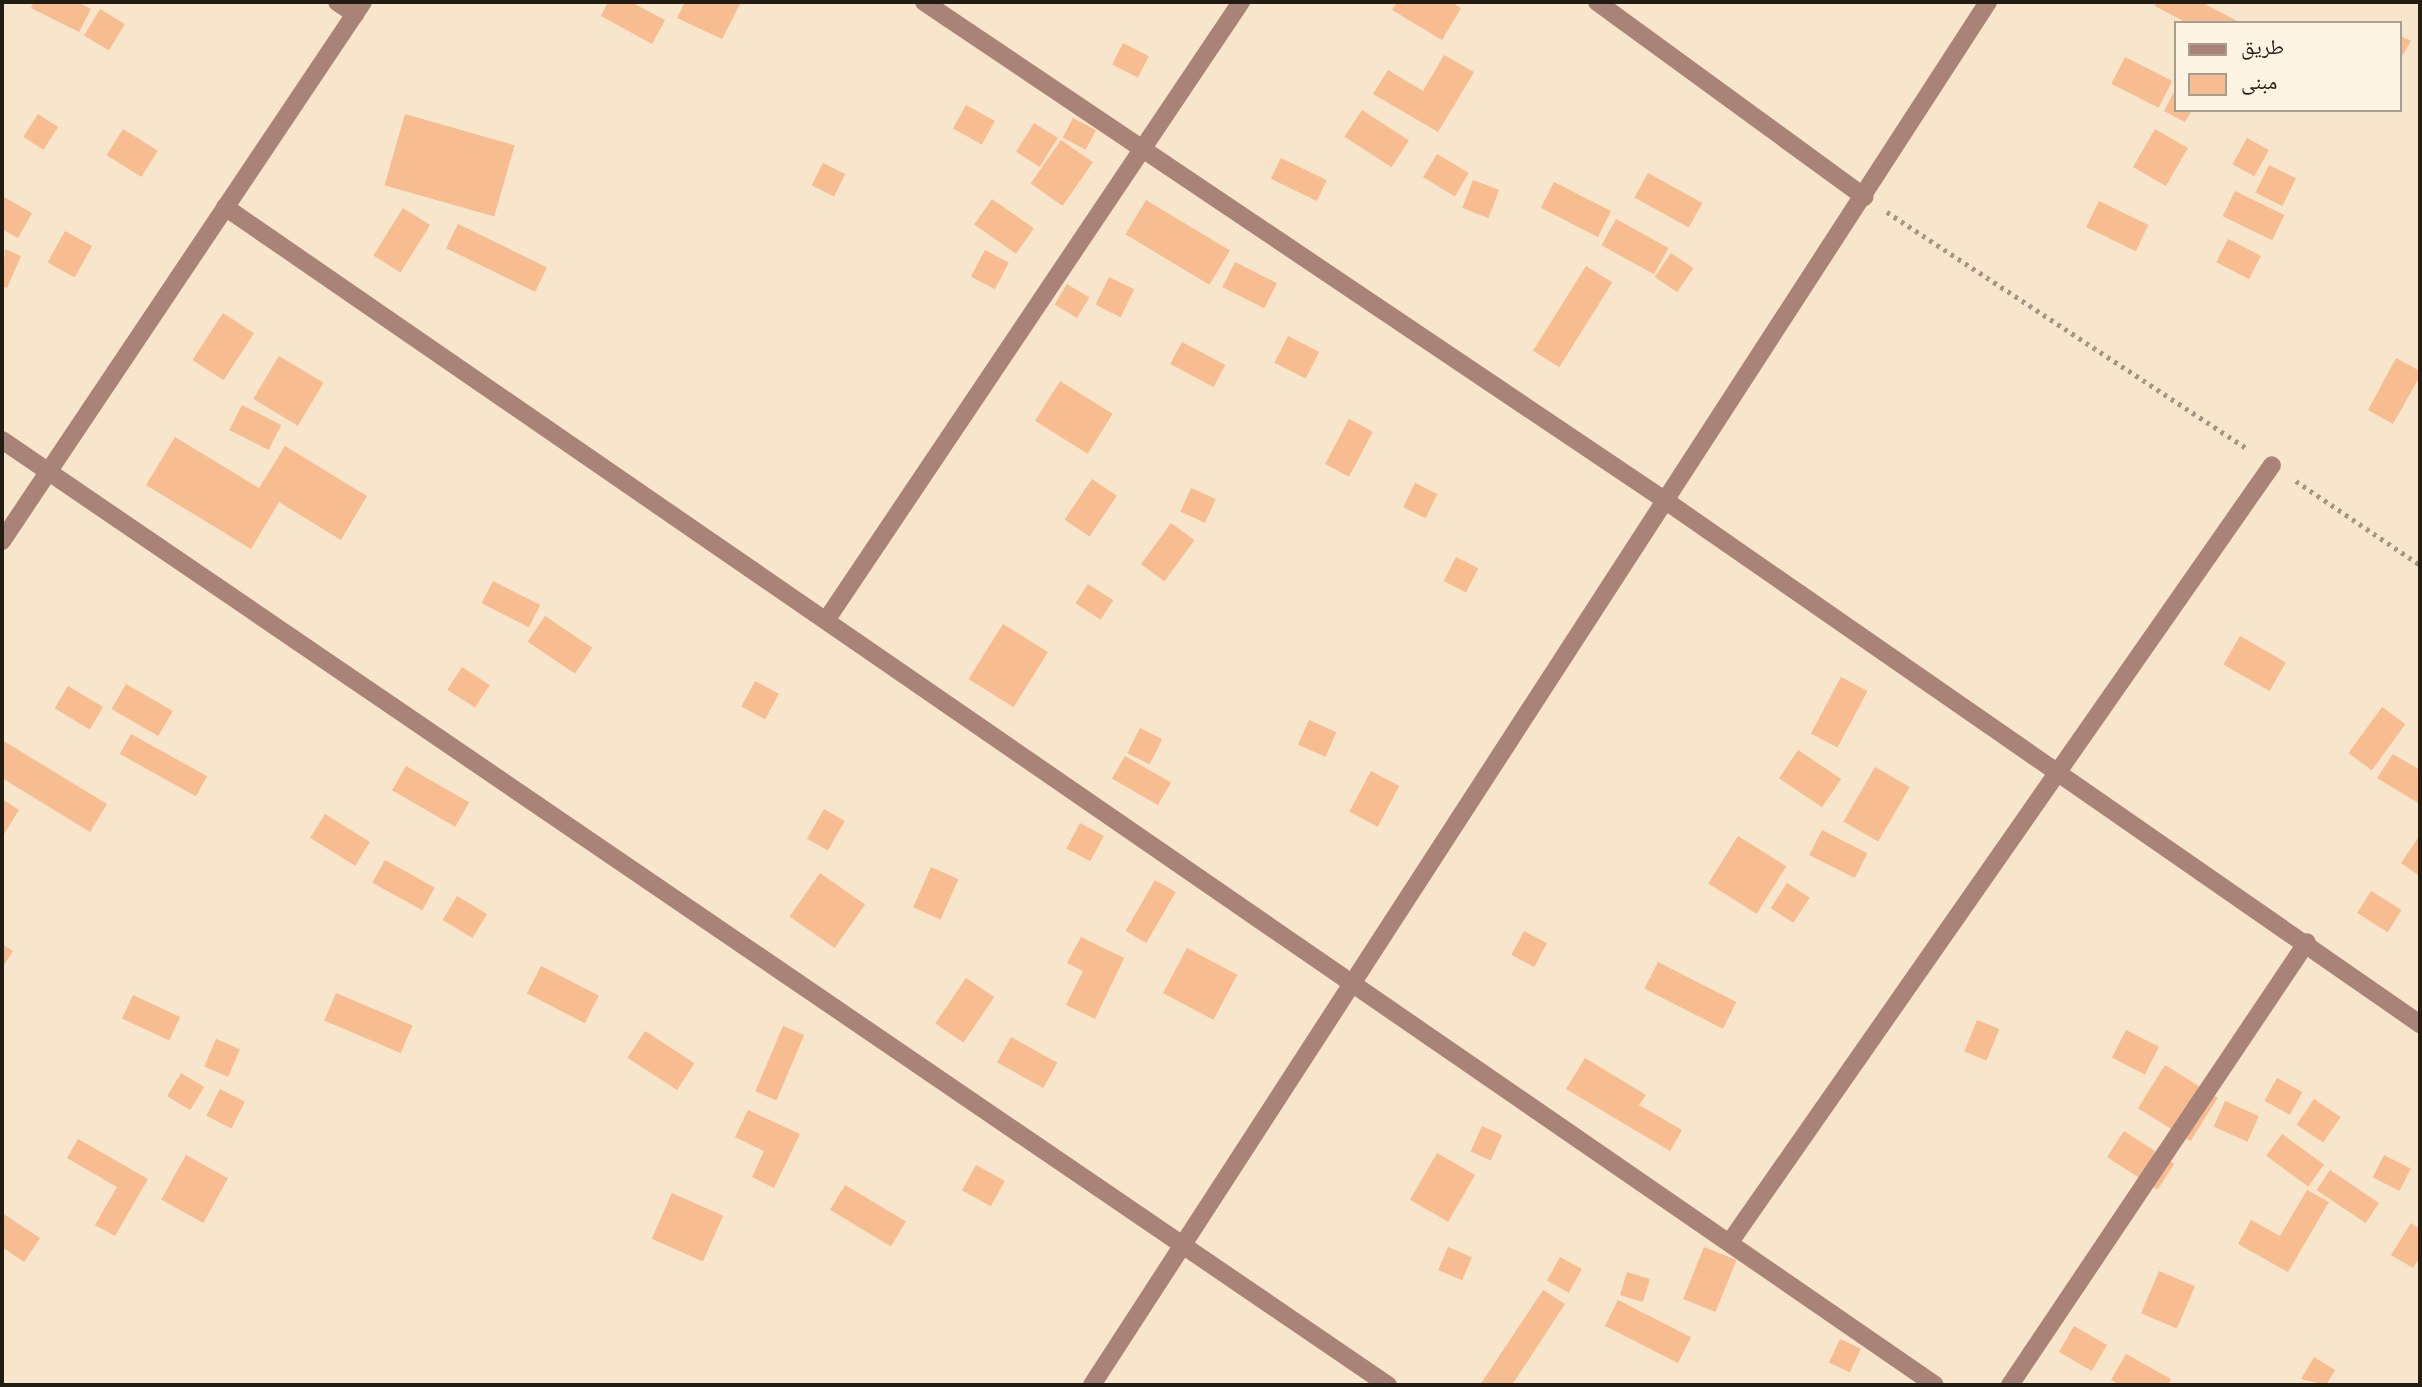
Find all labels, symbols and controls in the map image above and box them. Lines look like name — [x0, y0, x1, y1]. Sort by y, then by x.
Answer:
legend — [2174, 21, 2401, 112]
text: طريق — [2241, 32, 2284, 60]
text: مبنى — [2241, 67, 2277, 95]

